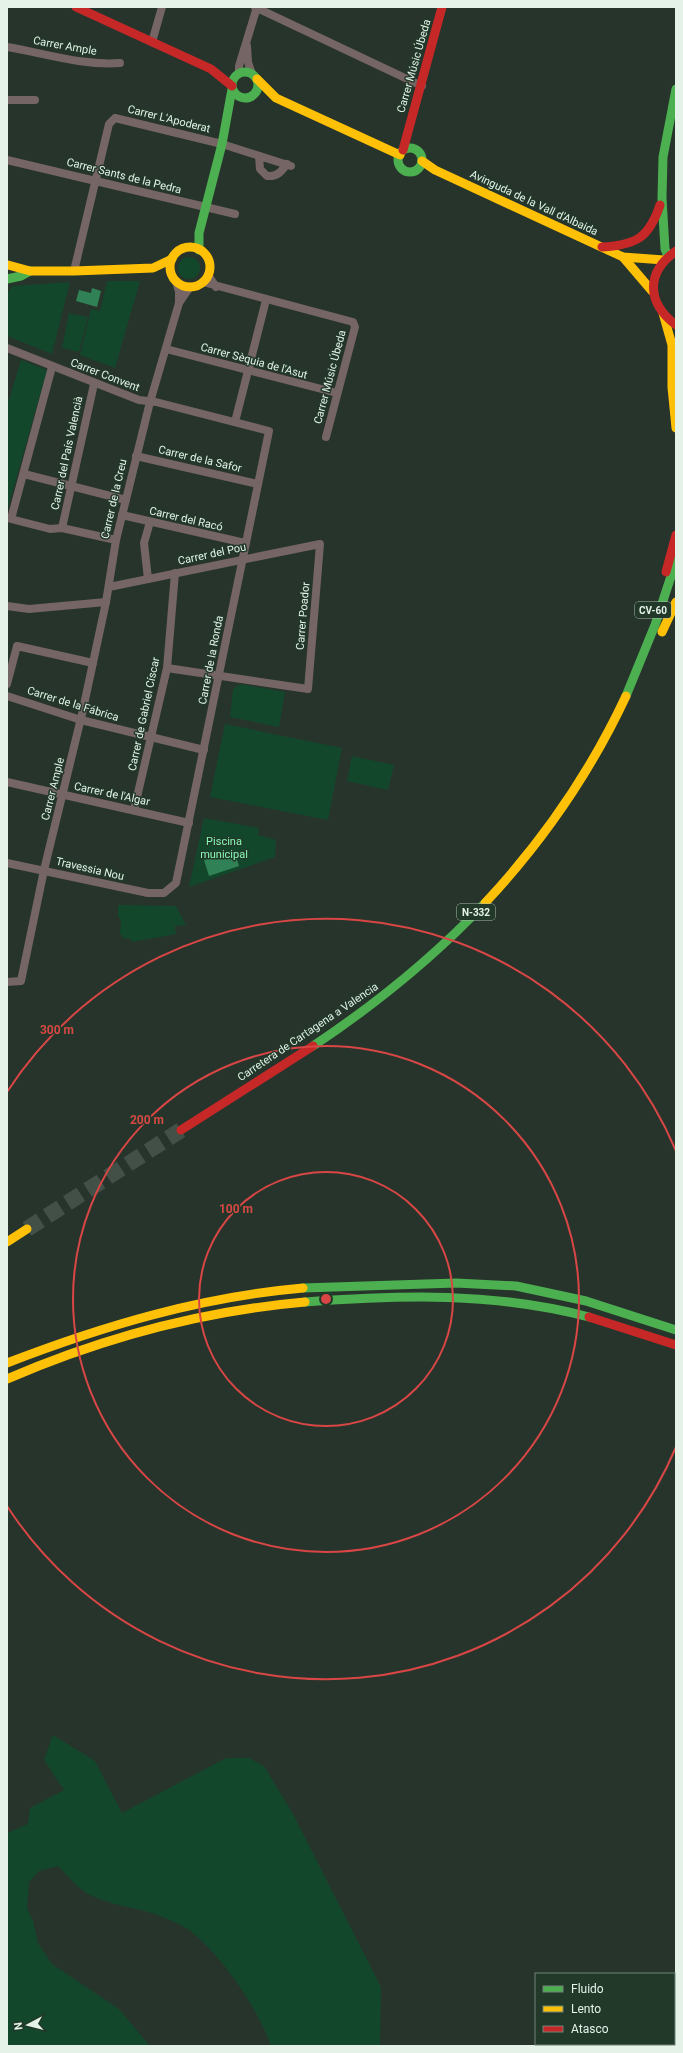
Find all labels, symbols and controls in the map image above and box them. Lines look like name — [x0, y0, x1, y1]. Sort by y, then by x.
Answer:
street label: Carrer Músic Úbeda — [394, 18, 434, 114]
street label: Carrer Ample — [32, 34, 98, 58]
street label: Carrer L'Apoderat — [126, 102, 212, 136]
street label: Carrer Sants de la Pedra — [65, 155, 183, 197]
street label: Avinguda de la Vall d'Albaida — [468, 168, 600, 238]
street label: Carrer Músic Úbeda — [311, 329, 349, 425]
street label: Carrer Sèquia de l'Asut — [199, 340, 309, 382]
street label: Carrer Convent — [69, 356, 142, 394]
street label: Carrer del País Valencià — [49, 395, 85, 511]
street label: Carrer de la Safor — [157, 443, 243, 475]
street label: Carrer de la Creu — [98, 458, 130, 540]
street label: Carrer del Racó — [148, 504, 224, 534]
street label: Carrer del Pou — [177, 540, 247, 568]
street label: Carrer Poador — [294, 581, 312, 650]
road number: CV-60 — [635, 602, 671, 618]
street label: Carrer de la Ronda — [196, 614, 226, 706]
street label: Carrer de Gabriel Císcar — [126, 656, 162, 772]
street label: Carrer de la Fábrica — [26, 684, 120, 724]
street label: Carrer Ample — [39, 756, 67, 822]
street label: Carrer de l'Algar — [73, 780, 151, 808]
park label: Piscina municipal — [200, 835, 248, 861]
street label: Travessia Nou — [55, 855, 125, 883]
road number: N-332 — [457, 904, 495, 920]
street label: Carretera de Cartagena a Valencia — [235, 980, 381, 1084]
text: 300 m — [40, 1023, 74, 1037]
text: 200 m — [130, 1113, 164, 1127]
text: 100 m — [219, 1202, 253, 1216]
centre of rings — [319, 1292, 333, 1306]
legend — [535, 1973, 675, 2045]
text: Fluido — [571, 1982, 604, 1996]
text: Lento — [571, 2002, 601, 2016]
north arrow — [8, 2005, 48, 2045]
text: N — [12, 2021, 25, 2031]
text: Atasco — [571, 2022, 609, 2036]

